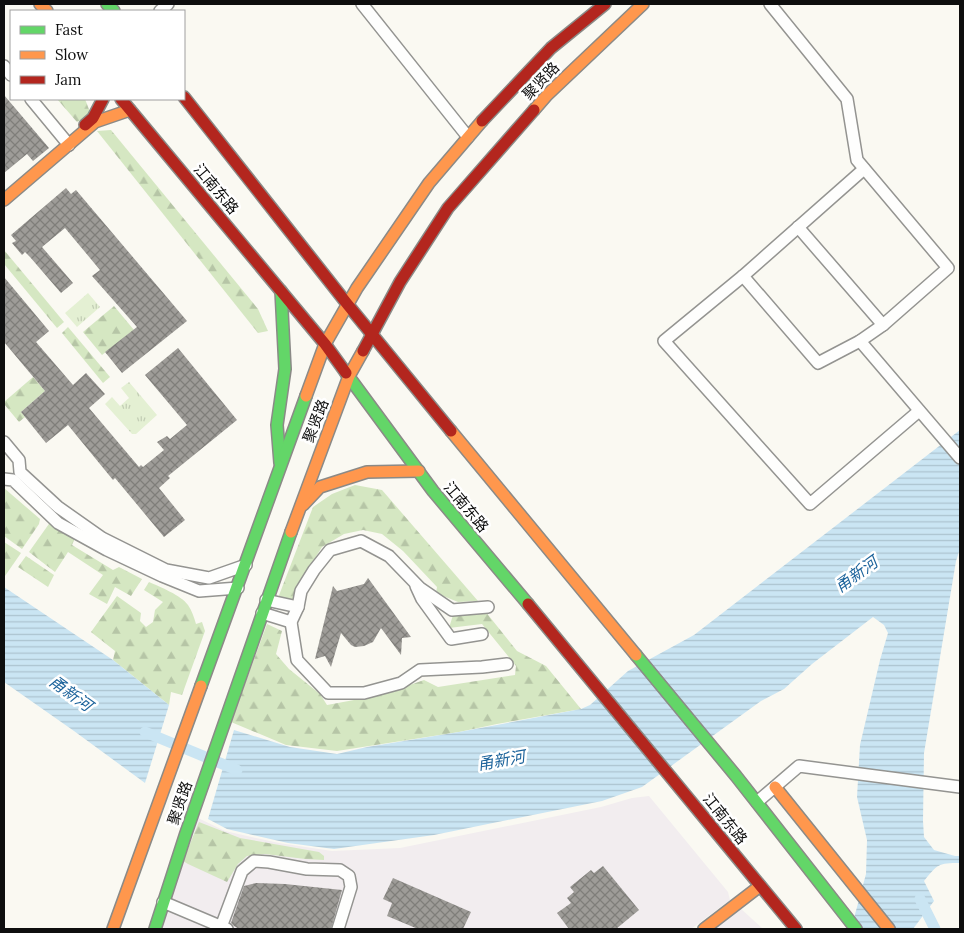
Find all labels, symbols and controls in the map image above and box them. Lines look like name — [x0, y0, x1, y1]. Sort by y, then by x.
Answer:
legend — [10, 10, 185, 100]
text: Fast — [55, 20, 83, 39]
text: Slow — [55, 45, 88, 64]
street label: 聚贤路 — [518, 58, 563, 103]
text: Jam — [54, 70, 82, 89]
street label: 江南东路 — [190, 160, 243, 218]
street label: 聚贤路 — [299, 396, 332, 445]
street label: 江南东路 — [440, 478, 493, 536]
water label: 甬新河 — [831, 550, 884, 596]
water label: 甬新河 — [46, 671, 99, 717]
water label: 甬新河 — [476, 745, 529, 774]
street label: 聚贤路 — [163, 778, 196, 827]
street label: 江南东路 — [699, 789, 752, 848]

